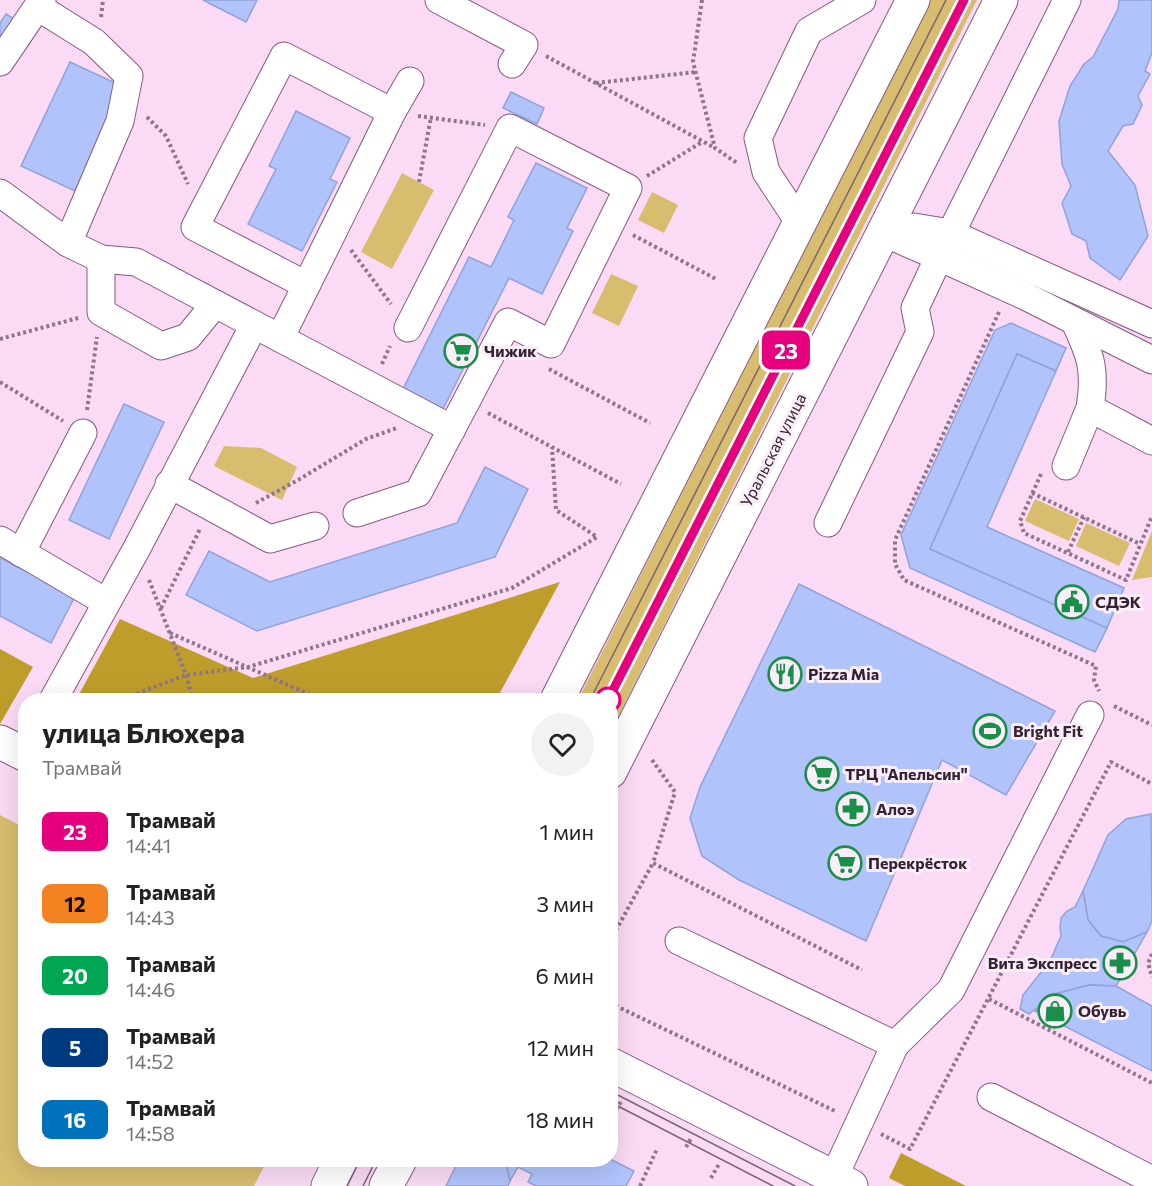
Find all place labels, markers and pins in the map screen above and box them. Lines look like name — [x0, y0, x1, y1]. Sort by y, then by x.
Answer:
supermarket icon: Чижик — [443, 333, 479, 369]
place label: Чижик — [484, 341, 536, 360]
public building icon: СДЭК — [1054, 584, 1090, 620]
place label: СДЭК — [1095, 592, 1141, 611]
restaurant icon: Pizza Mia — [767, 656, 803, 692]
place label: Pizza Mia — [808, 664, 879, 683]
unlabelled marker — [595, 687, 621, 713]
sports icon: Bright Fit — [972, 713, 1008, 749]
place label: Bright Fit — [1013, 721, 1083, 740]
supermarket icon: ТРЦ "Апельсин" — [804, 756, 840, 792]
place label: ТРЦ "Апельсин" — [845, 764, 968, 783]
pharmacy icon: Алоэ — [835, 791, 871, 827]
place label: Алоэ — [876, 799, 915, 818]
supermarket icon: Перекрёсток — [827, 845, 863, 881]
place label: Перекрёсток — [868, 853, 967, 872]
pharmacy icon: Вита Экспресс — [1102, 945, 1138, 981]
place label: Вита Экспресс — [988, 953, 1097, 972]
shop icon: Обувь — [1037, 993, 1073, 1029]
place label: Обувь — [1078, 1001, 1127, 1020]

